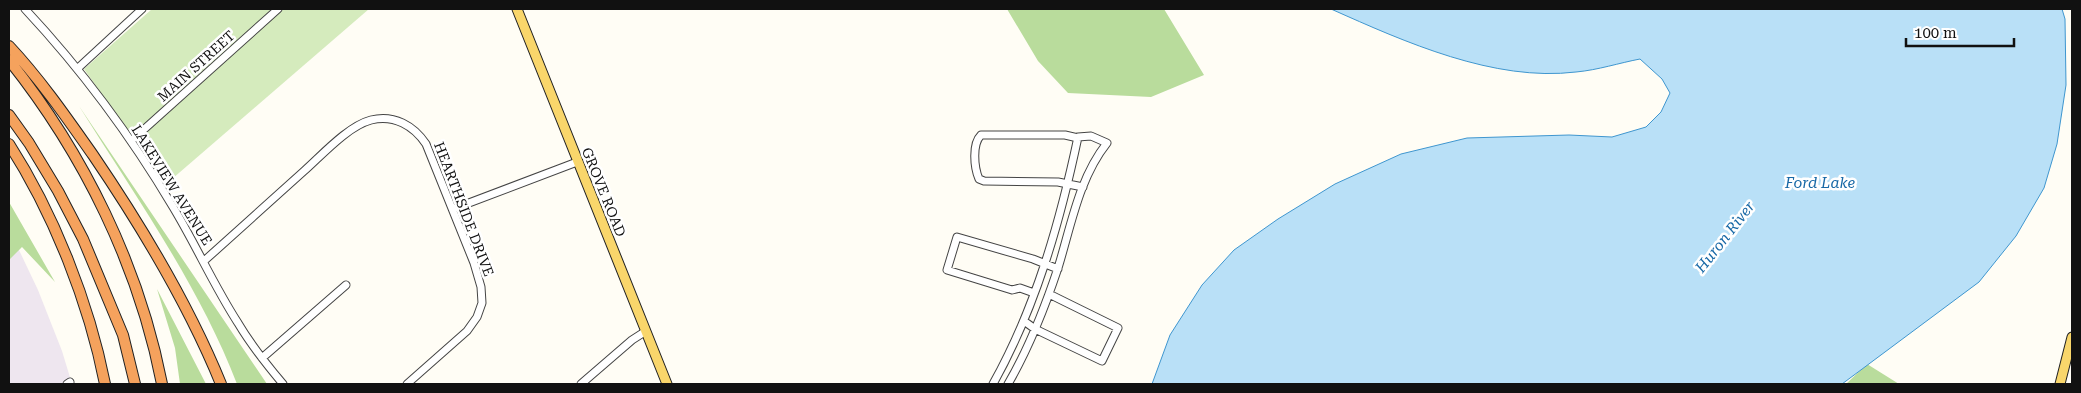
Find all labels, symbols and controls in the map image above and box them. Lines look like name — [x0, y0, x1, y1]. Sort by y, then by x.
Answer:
scale bar — [1906, 15, 2014, 47]
text: 100 m — [1914, 24, 1957, 42]
street label: MAIN STREET — [154, 27, 238, 105]
street label: LAKEVIEW AVENUE — [129, 122, 215, 248]
street label: HEARTHSIDE DRIVE — [431, 139, 497, 279]
street label: GROVE ROAD — [579, 145, 629, 239]
water label: Ford Lake — [1784, 174, 1856, 192]
water label: Huron River — [1691, 197, 1759, 277]

